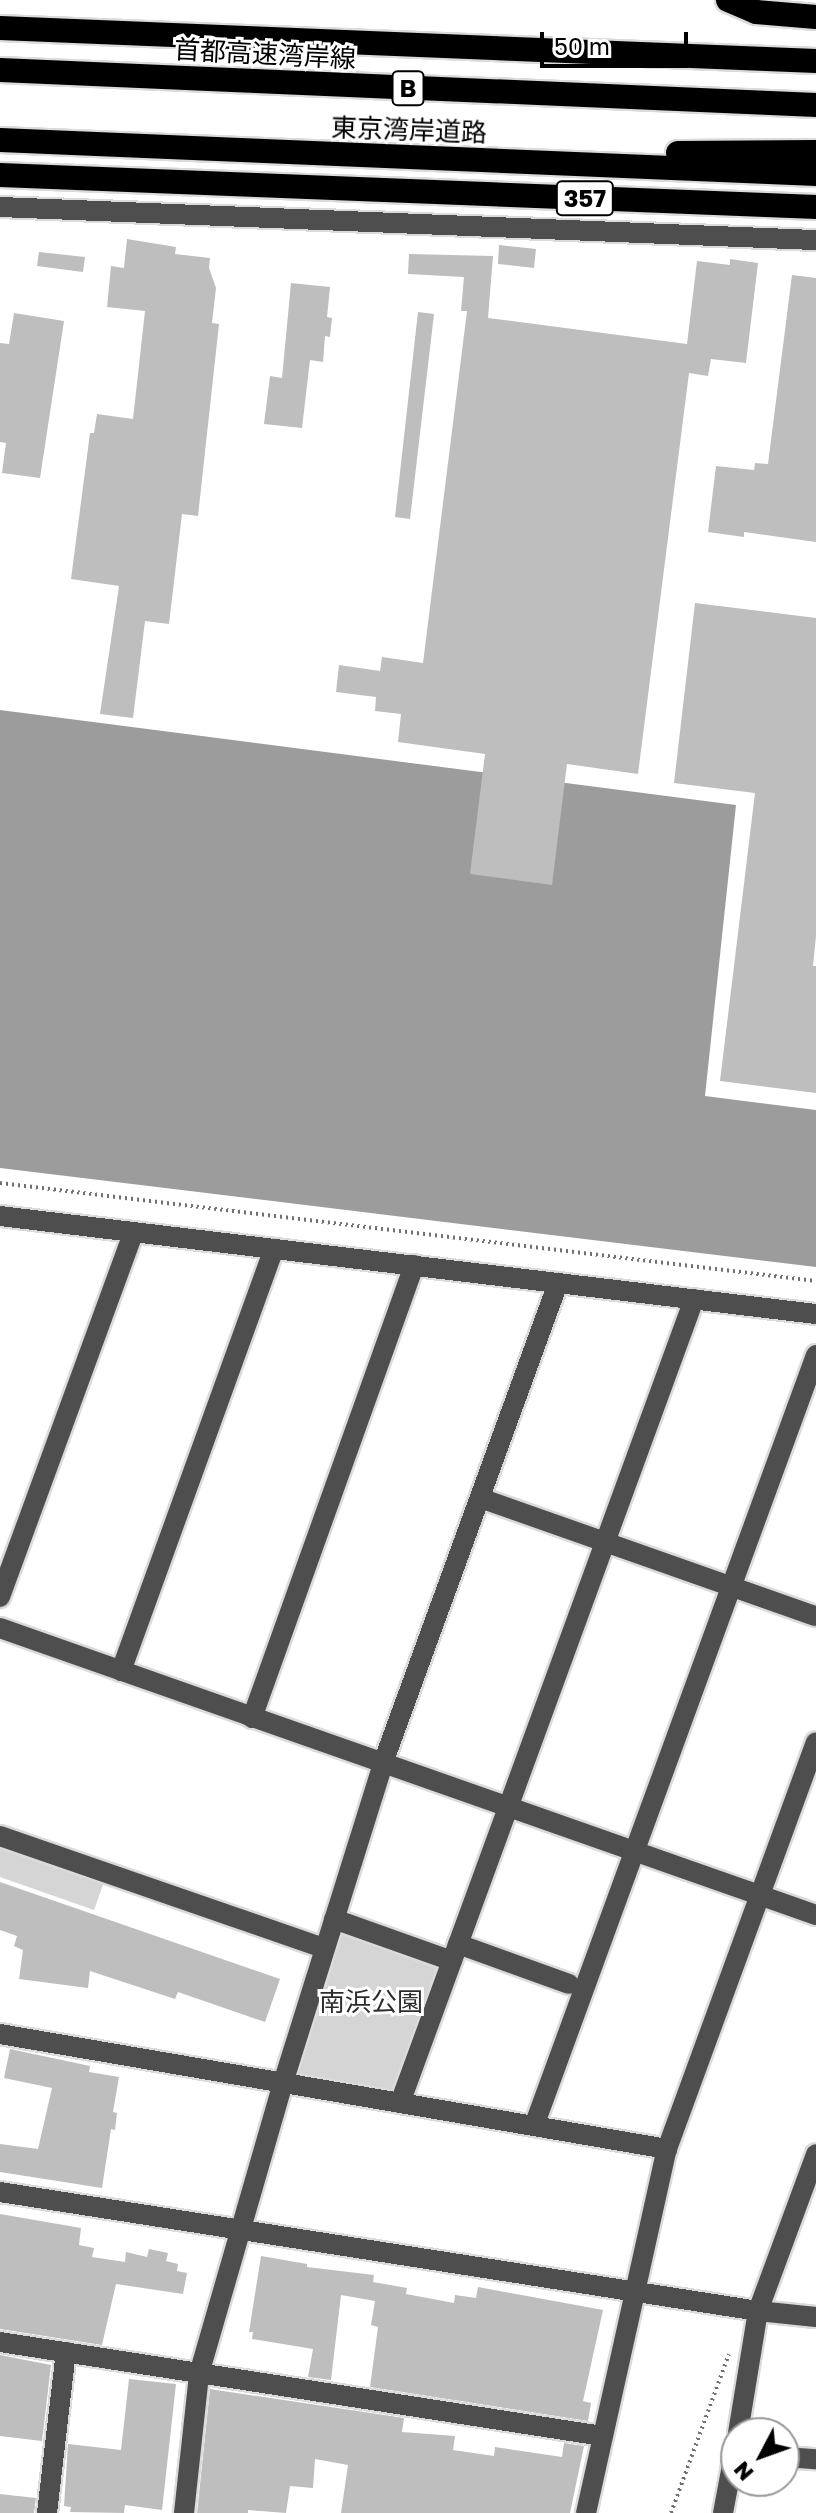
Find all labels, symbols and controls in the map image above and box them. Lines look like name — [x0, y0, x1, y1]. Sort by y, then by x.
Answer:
scale bar — [544, 16, 692, 66]
text: 50 m — [554, 31, 610, 60]
street label: 首都高速湾岸線 — [173, 34, 357, 74]
road number: B — [390, 68, 426, 108]
street label: 東京湾岸道路 — [331, 112, 487, 148]
road number: 357 — [555, 178, 615, 218]
park label: 南浜公園 — [319, 1986, 423, 2018]
north arrow — [720, 2417, 800, 2497]
text: N — [727, 2457, 759, 2487]

